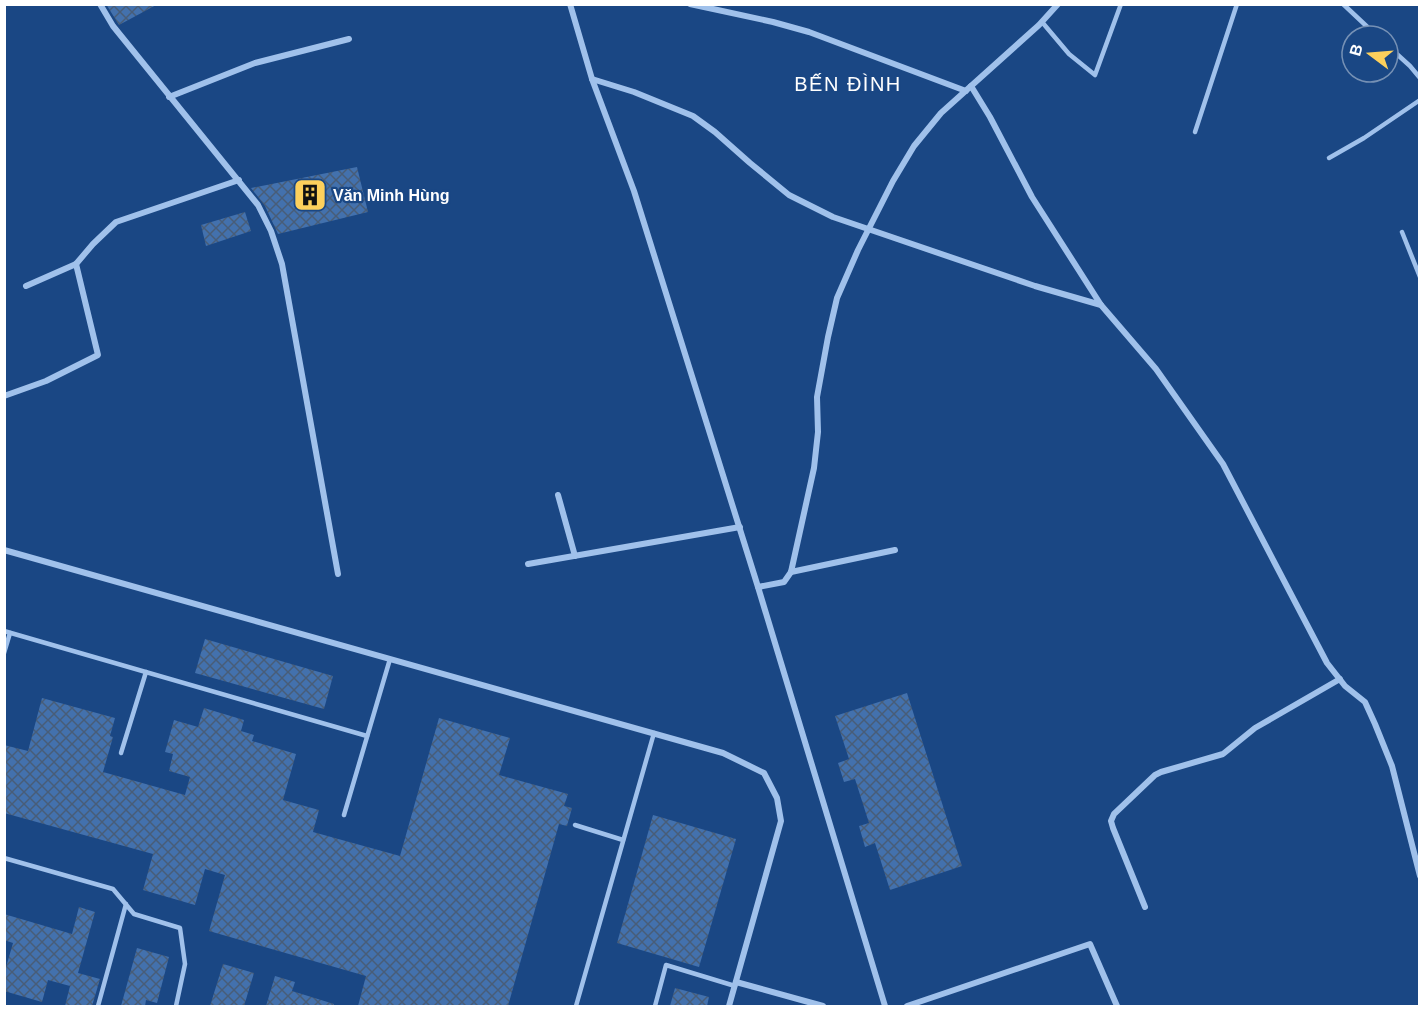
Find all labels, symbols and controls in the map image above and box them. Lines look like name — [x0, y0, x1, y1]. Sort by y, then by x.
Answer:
north arrow — [1340, 24, 1400, 84]
text: B — [1346, 42, 1366, 58]
district label: BẾN ĐÌNH — [794, 73, 902, 95]
building icon: Văn Minh Hùng — [292, 177, 328, 213]
place label: Văn Minh Hùng — [333, 187, 449, 204]

